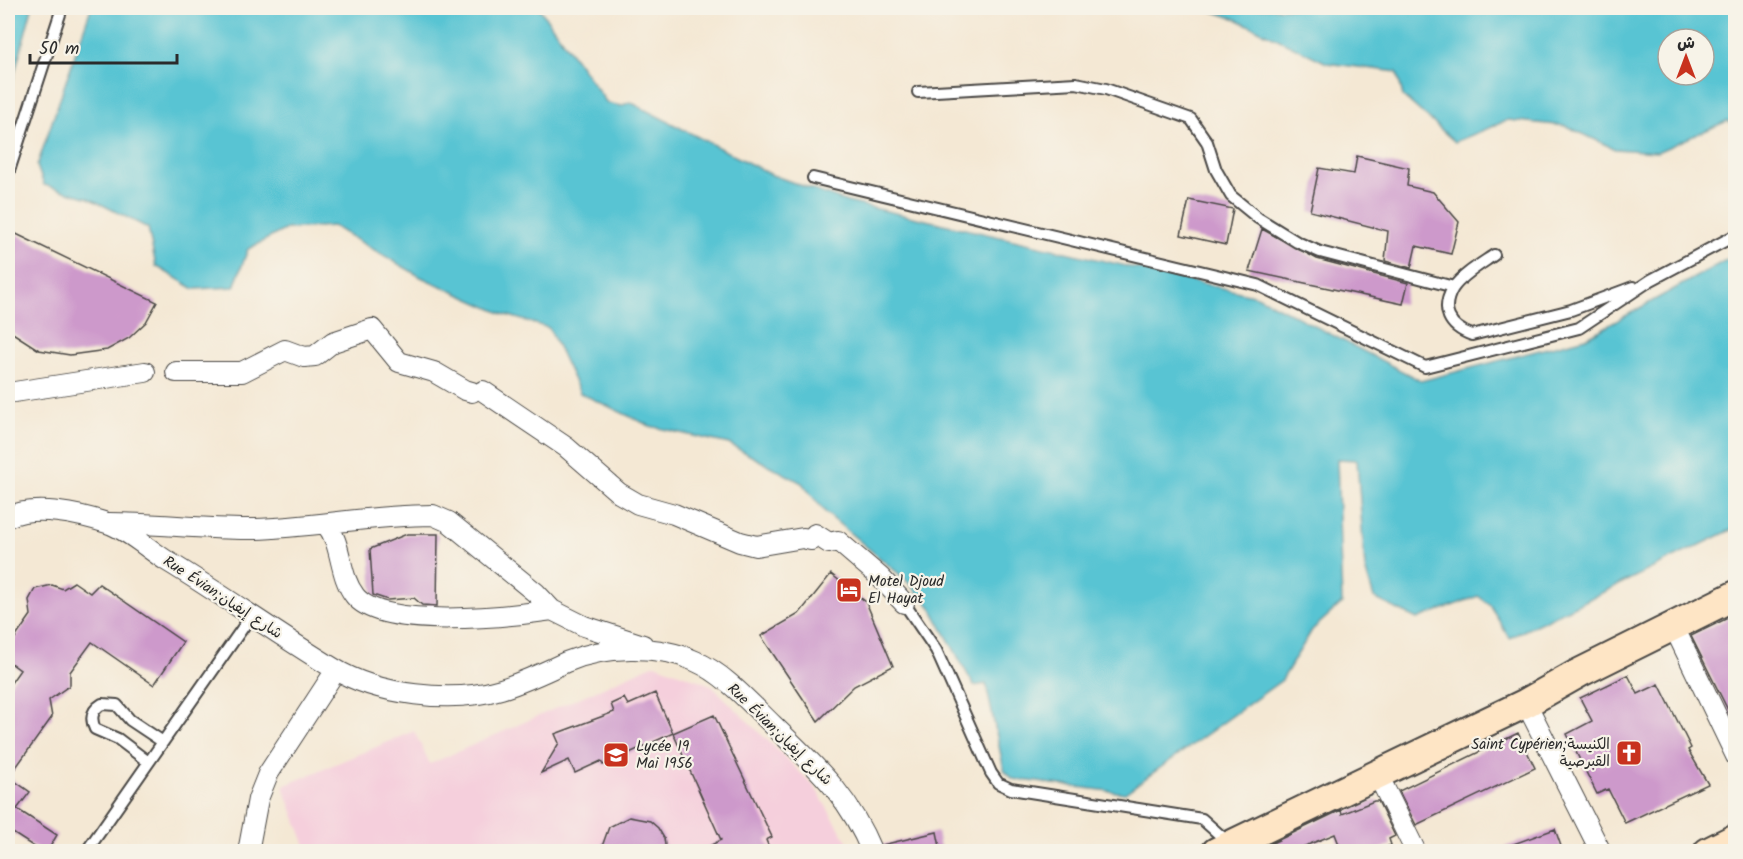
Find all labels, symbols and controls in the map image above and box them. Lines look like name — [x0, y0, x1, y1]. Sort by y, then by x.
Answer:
scale bar — [30, 27, 177, 65]
north arrow — [1656, 27, 1716, 87]
text: ش — [1677, 31, 1695, 56]
text: 50 m — [39, 35, 79, 64]
street label: Rue Évian;شارع إيفيان — [158, 550, 287, 646]
place label: Motel Djoud El Hayat — [868, 570, 944, 611]
hotel icon: Motel Djoud El Hayat — [834, 575, 864, 605]
street label: Rue Évian;شارع إيفيان — [721, 678, 837, 791]
place label: Saint Cypérien;الكنيسة القبرصية — [1471, 733, 1610, 774]
place label: Lycée 19 Mai 1956 — [636, 735, 693, 776]
church icon: Saint Cypérien;الكنيسة القبرصية — [1614, 738, 1644, 768]
school or university icon: Lycée 19 Mai 1956 — [601, 740, 631, 770]

